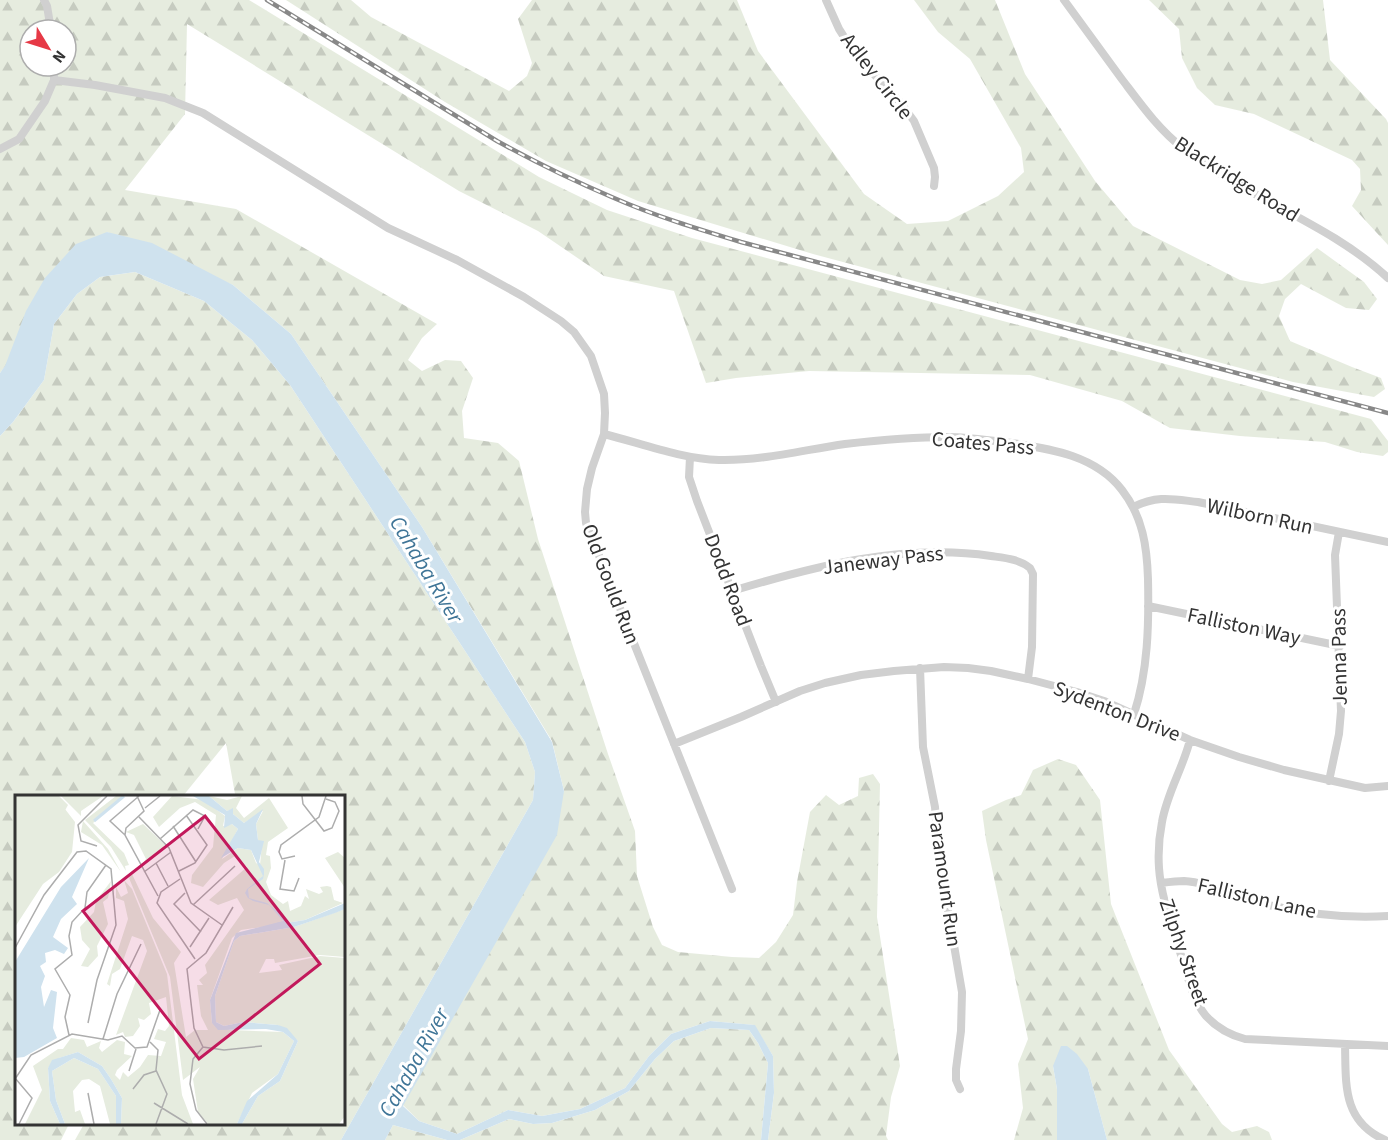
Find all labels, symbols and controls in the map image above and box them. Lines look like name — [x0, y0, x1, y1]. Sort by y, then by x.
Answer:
north arrow — [18, 18, 78, 78]
street label: Adley Circle — [834, 26, 920, 126]
text: N — [47, 46, 71, 68]
street label: Blackridge Road — [1169, 129, 1305, 229]
street label: Coates Pass — [930, 424, 1036, 462]
street label: Wilborn Run — [1204, 490, 1316, 542]
water label: Cahaba River — [381, 510, 472, 631]
street label: Old Gould Run — [574, 519, 648, 649]
street label: Dodd Road — [697, 529, 759, 631]
street label: Janeway Pass — [821, 538, 945, 582]
street label: Falliston Way — [1185, 599, 1304, 653]
street label: Jenna Pass — [1323, 608, 1355, 706]
street label: Sydenton Drive — [1049, 673, 1185, 749]
inset map — [15, 795, 345, 1125]
street label: Paramount Run — [921, 809, 969, 949]
street label: Falliston Lane — [1195, 870, 1319, 926]
street label: Zilphy Street — [1152, 894, 1216, 1010]
water label: Cahaba River — [371, 1001, 458, 1123]

